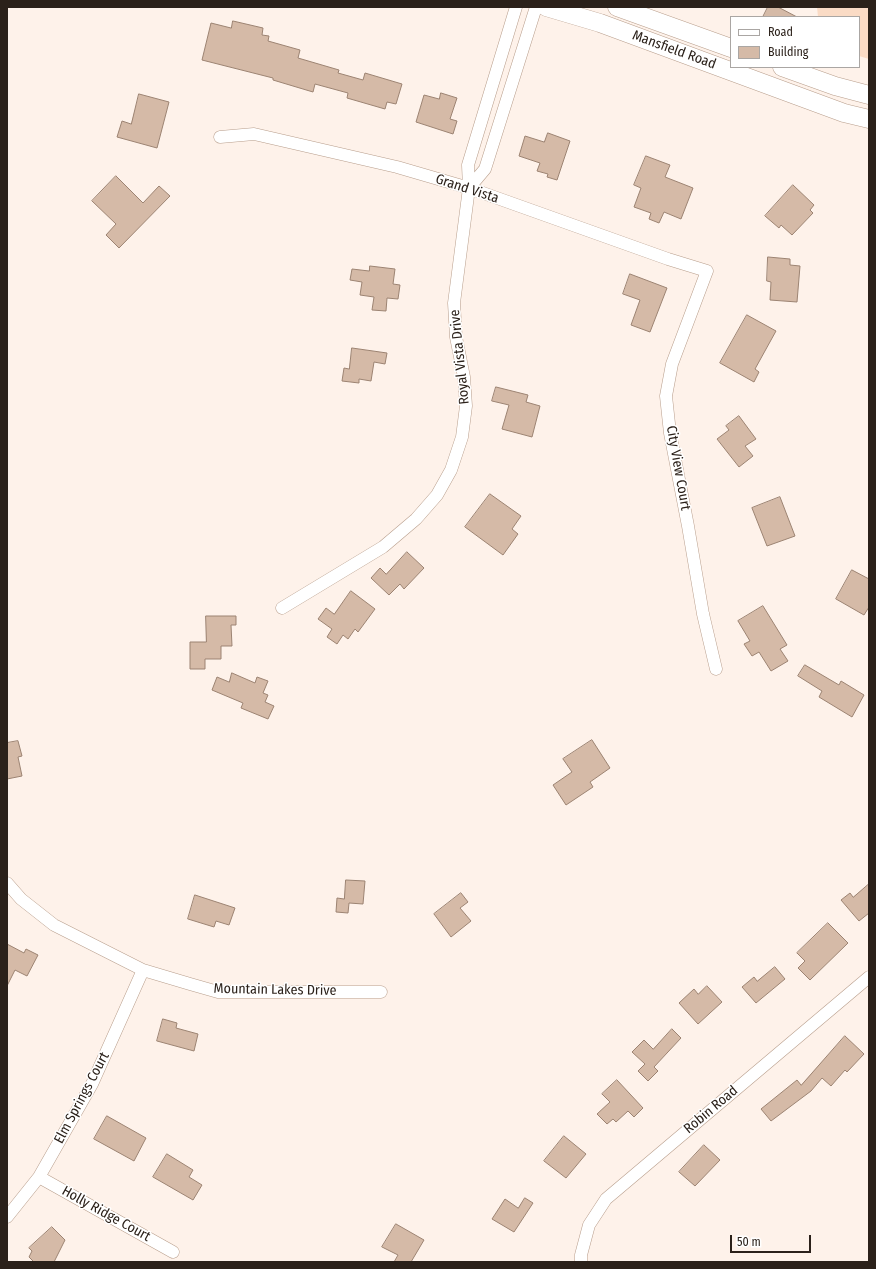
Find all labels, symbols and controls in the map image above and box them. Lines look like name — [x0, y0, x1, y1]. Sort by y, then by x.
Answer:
legend — [730, 16, 860, 68]
text: Road — [768, 25, 793, 39]
street label: Mansfield Road — [630, 27, 718, 73]
text: Building — [768, 45, 808, 59]
street label: Grand Vista — [433, 171, 501, 207]
street label: Royal Vista Drive — [447, 309, 473, 405]
street label: City View Court — [662, 424, 694, 512]
street label: Mountain Lakes Drive — [213, 981, 337, 999]
street label: Elm Springs Court — [51, 1049, 113, 1147]
street label: Robin Road — [681, 1083, 741, 1137]
street label: Holly Ridge Court — [59, 1183, 153, 1245]
scale bar — [732, 1227, 813, 1253]
text: 50 m — [737, 1235, 761, 1249]

